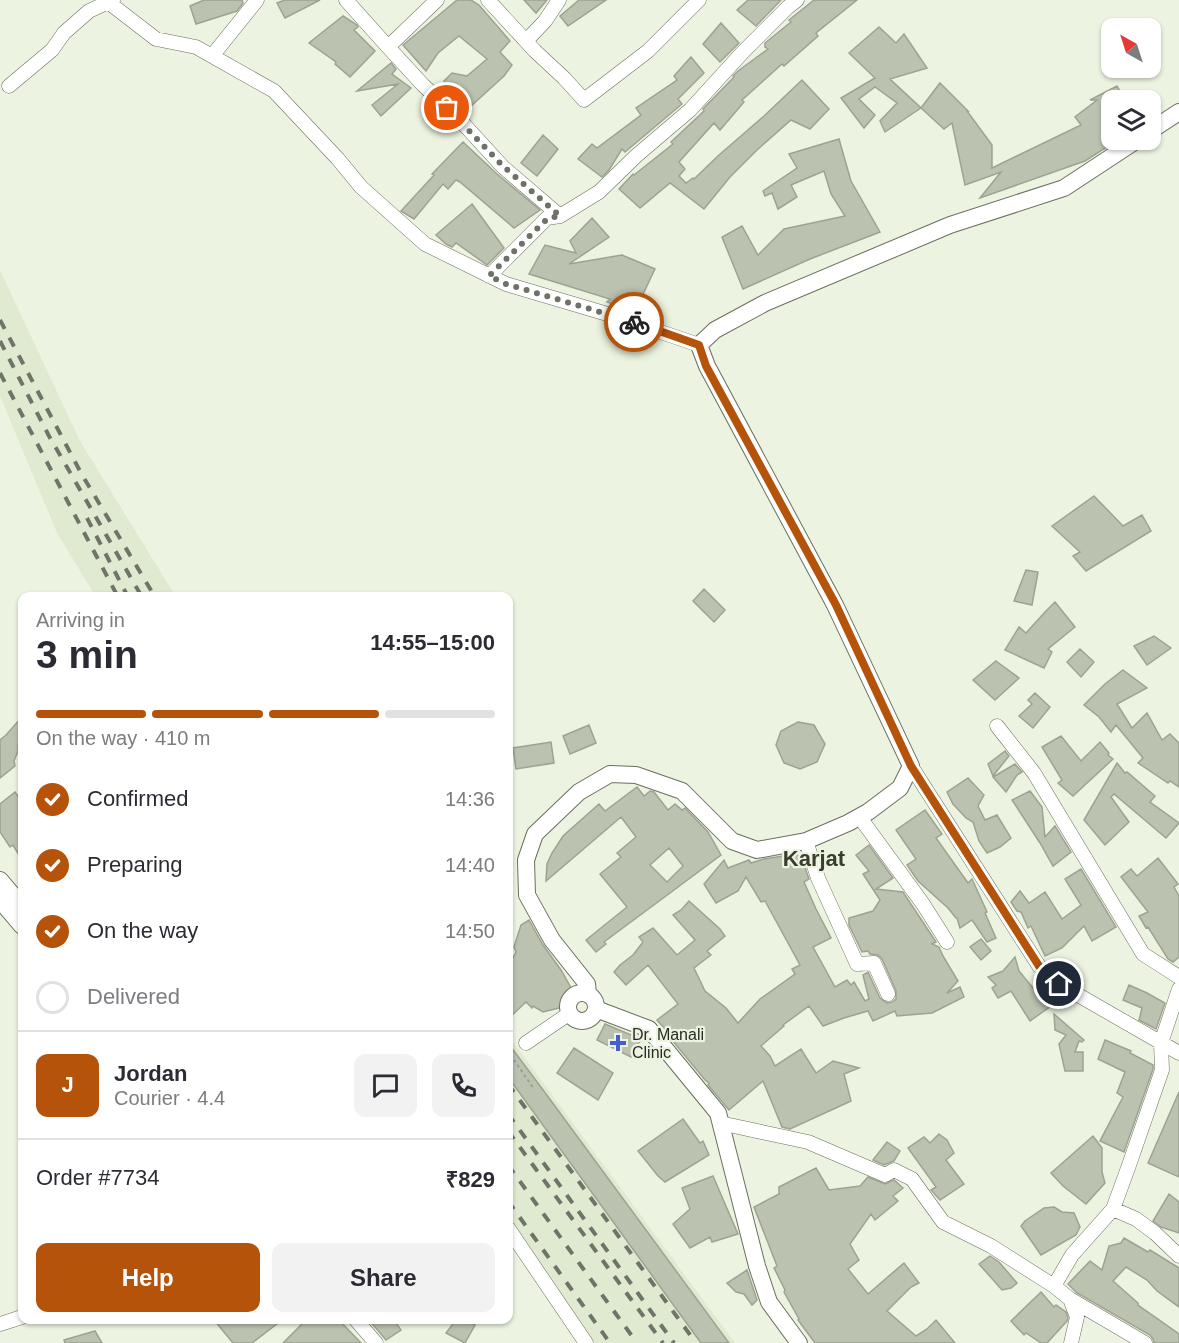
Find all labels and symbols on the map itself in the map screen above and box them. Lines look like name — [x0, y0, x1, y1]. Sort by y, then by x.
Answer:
north arrow — [1101, 18, 1161, 78]
pin — [421, 82, 472, 133]
courier — [604, 292, 664, 352]
district label: Karjat — [783, 846, 846, 871]
pin — [1033, 958, 1084, 1009]
place label: Dr. Manali Clinic — [632, 1026, 704, 1061]
marker: Dr. Manali Clinic — [609, 1034, 627, 1052]

